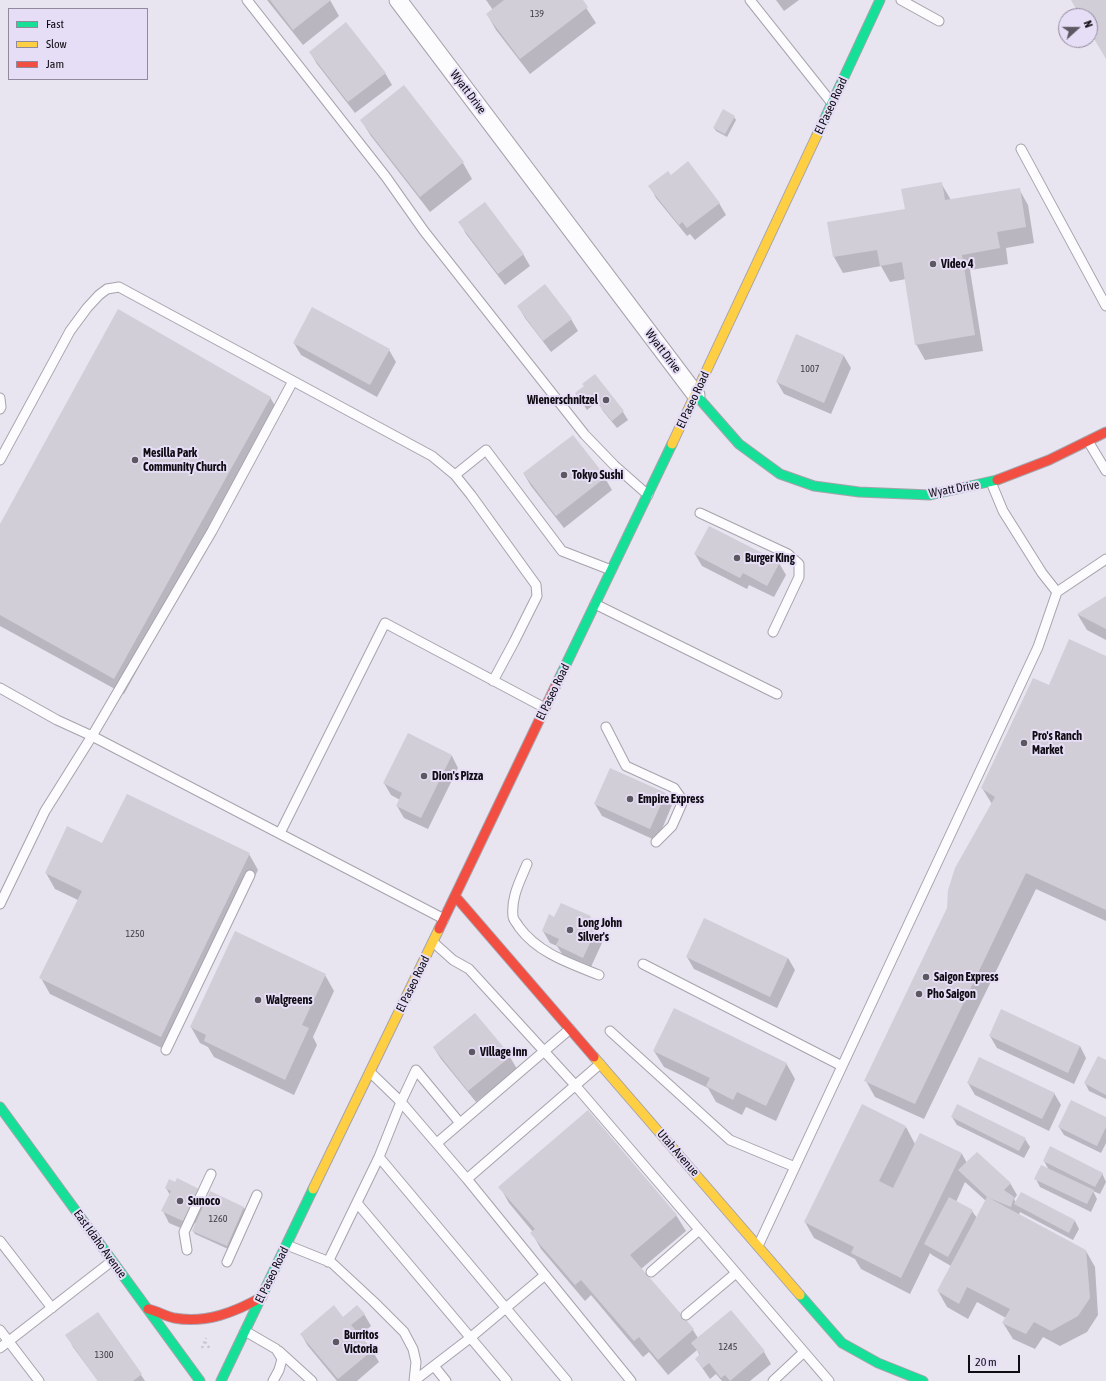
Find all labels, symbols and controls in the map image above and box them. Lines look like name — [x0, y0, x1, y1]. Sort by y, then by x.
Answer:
legend — [8, 8, 148, 80]
house number: 139 — [530, 8, 544, 20]
north arrow — [1058, 8, 1098, 48]
text: Fast — [46, 17, 64, 31]
text: N — [1082, 19, 1095, 29]
text: Slow — [46, 37, 67, 51]
text: Jam — [46, 57, 64, 71]
street label: Wyatt Drive — [447, 67, 489, 117]
street label: El Paseo Road — [812, 75, 850, 137]
place label: Video 4 — [941, 257, 974, 271]
marker: Video 4 — [928, 259, 938, 269]
street label: Wyatt Drive — [642, 326, 684, 376]
house number: 1007 — [801, 363, 819, 375]
street label: El Paseo Road — [674, 369, 712, 431]
place label: Wienerschnitzel — [527, 393, 598, 407]
marker: Wienerschnitzel — [601, 395, 611, 405]
place label: Mesilla Park Community Church — [143, 446, 227, 474]
marker: Mesilla Park Community Church — [130, 455, 140, 465]
place label: Tokyo Sushi — [572, 468, 623, 482]
marker: Tokyo Sushi — [559, 470, 569, 480]
street label: Wyatt Drive — [928, 477, 980, 501]
place label: Burger King — [745, 551, 795, 565]
marker: Burger King — [732, 553, 742, 563]
street label: El Paseo Road — [533, 661, 573, 723]
place label: Pro's Ranch Market — [1032, 729, 1082, 757]
marker: Pro's Ranch Market — [1019, 738, 1029, 748]
place label: Dion's Pizza — [432, 769, 483, 783]
marker: Dion's Pizza — [419, 771, 429, 781]
place label: Empire Express — [638, 792, 704, 806]
marker: Empire Express — [625, 794, 635, 804]
place label: Long John Silver's — [578, 916, 622, 944]
marker: Long John Silver's — [565, 925, 575, 935]
house number: 1250 — [126, 928, 144, 940]
street label: El Paseo Road — [393, 953, 433, 1015]
place label: Saigon Express — [934, 970, 999, 984]
marker: Saigon Express — [921, 972, 931, 982]
place label: Pho Saigon — [927, 987, 976, 1001]
marker: Pho Saigon — [914, 989, 924, 999]
place label: Walgreens — [266, 993, 313, 1007]
marker: Walgreens — [253, 995, 263, 1005]
place label: Village Inn — [480, 1045, 527, 1059]
marker: Village Inn — [467, 1047, 477, 1057]
street label: Utah Avenue — [654, 1127, 702, 1179]
place label: Sunoco — [188, 1194, 220, 1208]
marker: Sunoco — [175, 1196, 185, 1206]
street label: East Idaho Avenue — [70, 1207, 130, 1281]
house number: 1260 — [209, 1213, 227, 1225]
street label: El Paseo Road — [252, 1244, 292, 1306]
place label: Burritos Victoria — [344, 1328, 379, 1356]
marker: Burritos Victoria — [331, 1337, 341, 1347]
house number: 1245 — [719, 1341, 737, 1353]
scale bar — [970, 1347, 1022, 1373]
house number: 1300 — [95, 1349, 113, 1361]
text: 20 m — [975, 1355, 997, 1369]

